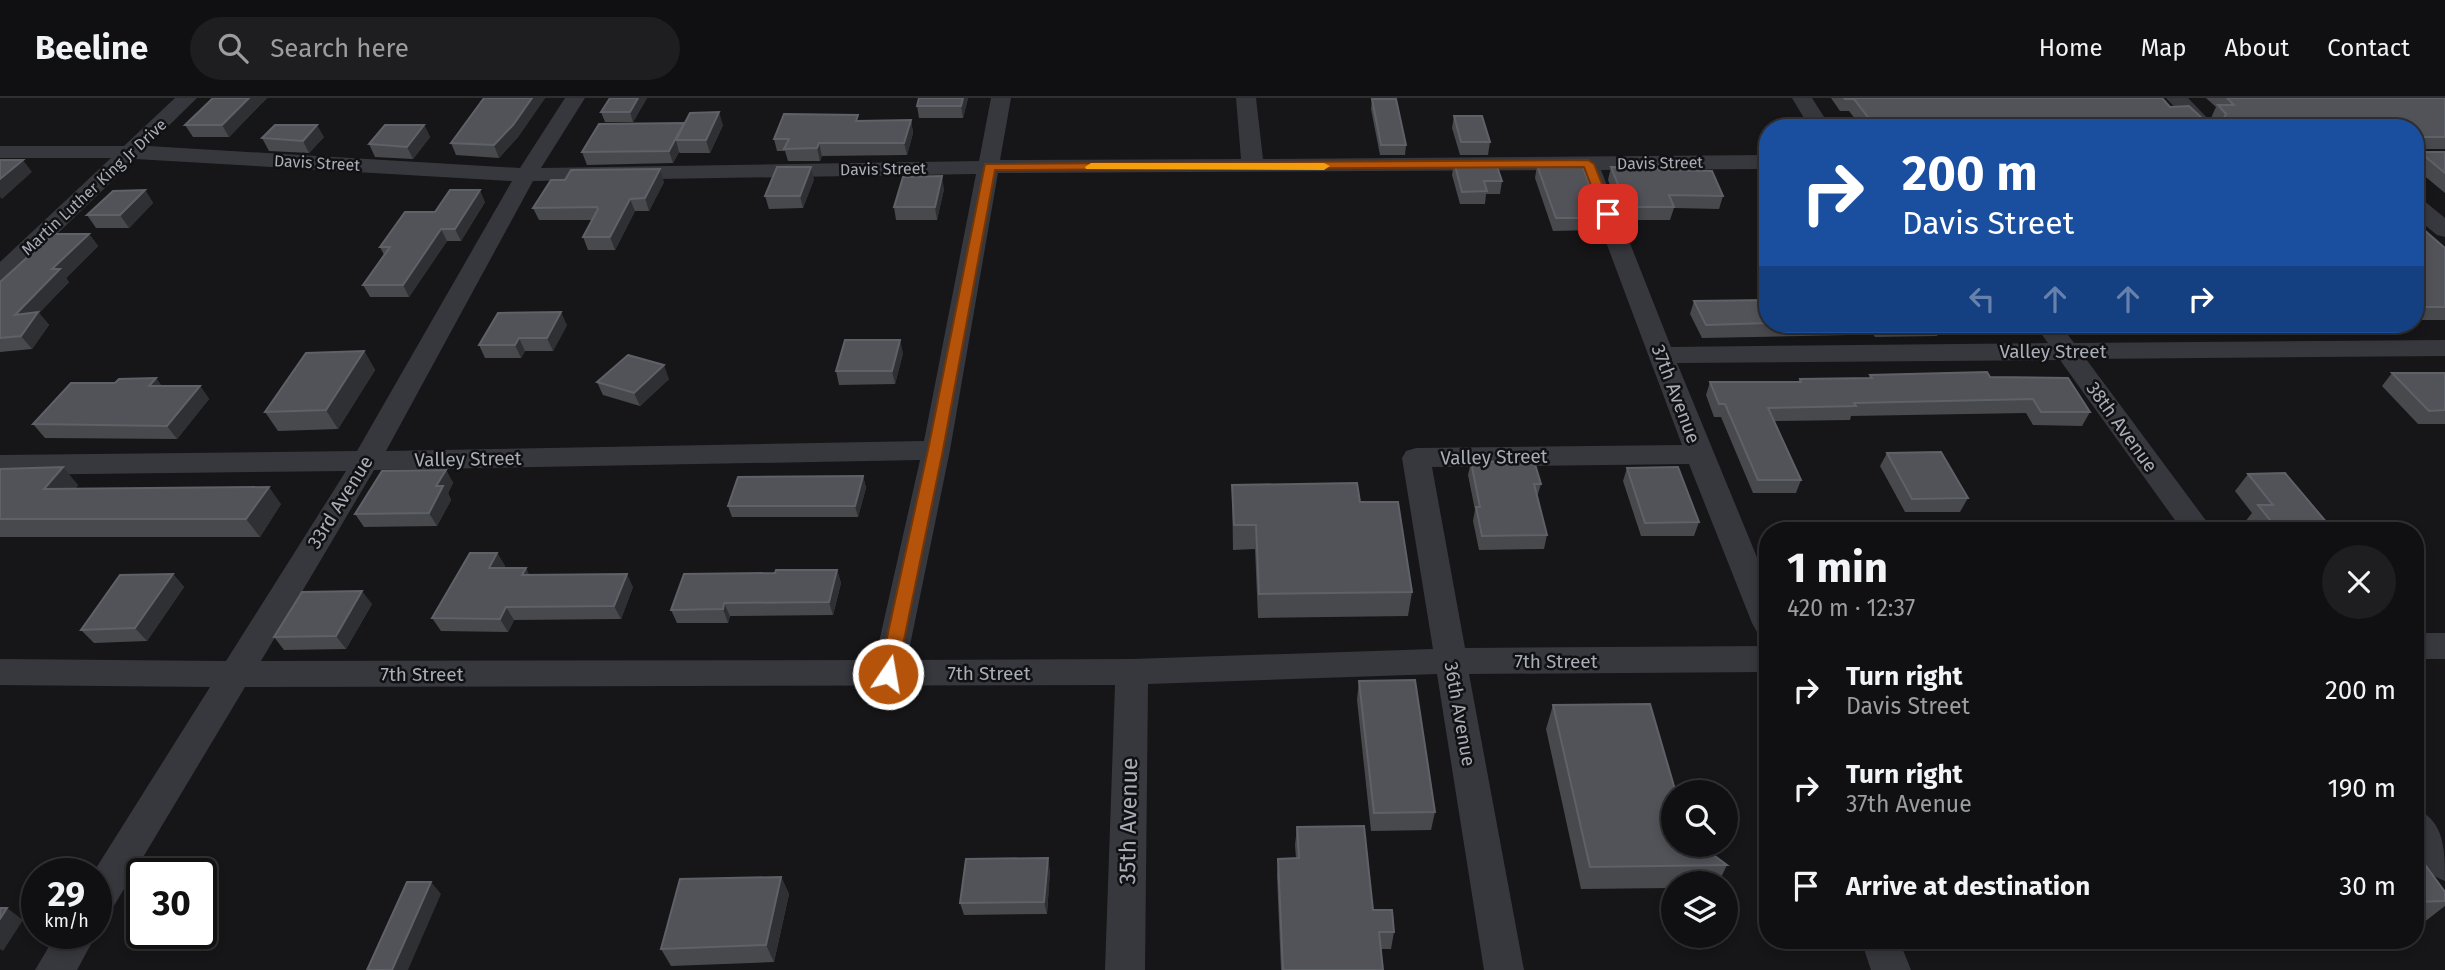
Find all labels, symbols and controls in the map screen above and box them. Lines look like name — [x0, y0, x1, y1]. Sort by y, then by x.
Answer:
search box — [190, 17, 680, 80]
text: Beeline — [35, 28, 148, 68]
icon: search — [214, 29, 252, 67]
text: Search here — [270, 33, 409, 64]
text: Home — [2039, 34, 2103, 62]
text: Map — [2141, 34, 2187, 62]
text: About — [2225, 34, 2289, 62]
text: Contact — [2327, 34, 2410, 62]
street label: Martin Luther King Jr Drive — [18, 115, 170, 259]
text: 200 m — [1902, 144, 2038, 203]
icon: right — [1787, 147, 1878, 238]
street label: Davis Street — [273, 151, 361, 175]
street label: Davis Street — [1617, 153, 1703, 173]
street label: Davis Street — [840, 159, 926, 179]
pin — [1578, 184, 1638, 244]
icon: arrive — [1589, 195, 1627, 233]
text: Davis Street — [1902, 204, 2074, 242]
icon: left — [1963, 280, 2001, 318]
icon: ahead — [2036, 280, 2074, 318]
icon: ahead — [2109, 280, 2147, 318]
icon: right — [2182, 280, 2220, 318]
street label: Valley Street — [1999, 340, 2107, 363]
street label: 37th Avenue — [1647, 341, 1705, 447]
street label: 38th Avenue — [2082, 377, 2162, 477]
street label: Valley Street — [1440, 445, 1548, 469]
street label: Valley Street — [414, 447, 522, 471]
street label: 33rd Avenue — [302, 451, 378, 553]
text: 1 min — [1787, 543, 1888, 593]
button: close — [2322, 545, 2396, 619]
text: 420 m · 12:37 — [1787, 594, 1915, 622]
position arrow — [851, 637, 925, 711]
street label: 7th Street — [1514, 650, 1598, 673]
street label: 36th Avenue — [1439, 660, 1481, 768]
text: Turn right — [1846, 661, 1963, 692]
street label: 7th Street — [947, 662, 1031, 685]
street label: 7th Street — [380, 663, 464, 686]
icon: right — [1787, 671, 1825, 709]
text: 200 m — [2325, 675, 2396, 706]
text: Davis Street — [1846, 692, 1970, 720]
street label: 35th Avenue — [1113, 757, 1143, 885]
text: Turn right — [1846, 759, 1963, 790]
icon: right — [1787, 769, 1825, 807]
text: 190 m — [2327, 773, 2396, 804]
map controls — [1661, 780, 1738, 948]
button: search — [1661, 780, 1738, 857]
text: 37th Avenue — [1846, 790, 1972, 818]
speed limit sign: 30 — [126, 858, 217, 949]
icon: arrive — [1787, 867, 1825, 905]
button: layers — [1661, 871, 1738, 948]
text: Arrive at destination — [1846, 871, 2090, 902]
text: 30 m — [2339, 871, 2396, 902]
text: 29 — [48, 873, 85, 915]
text: km/h — [44, 910, 89, 932]

